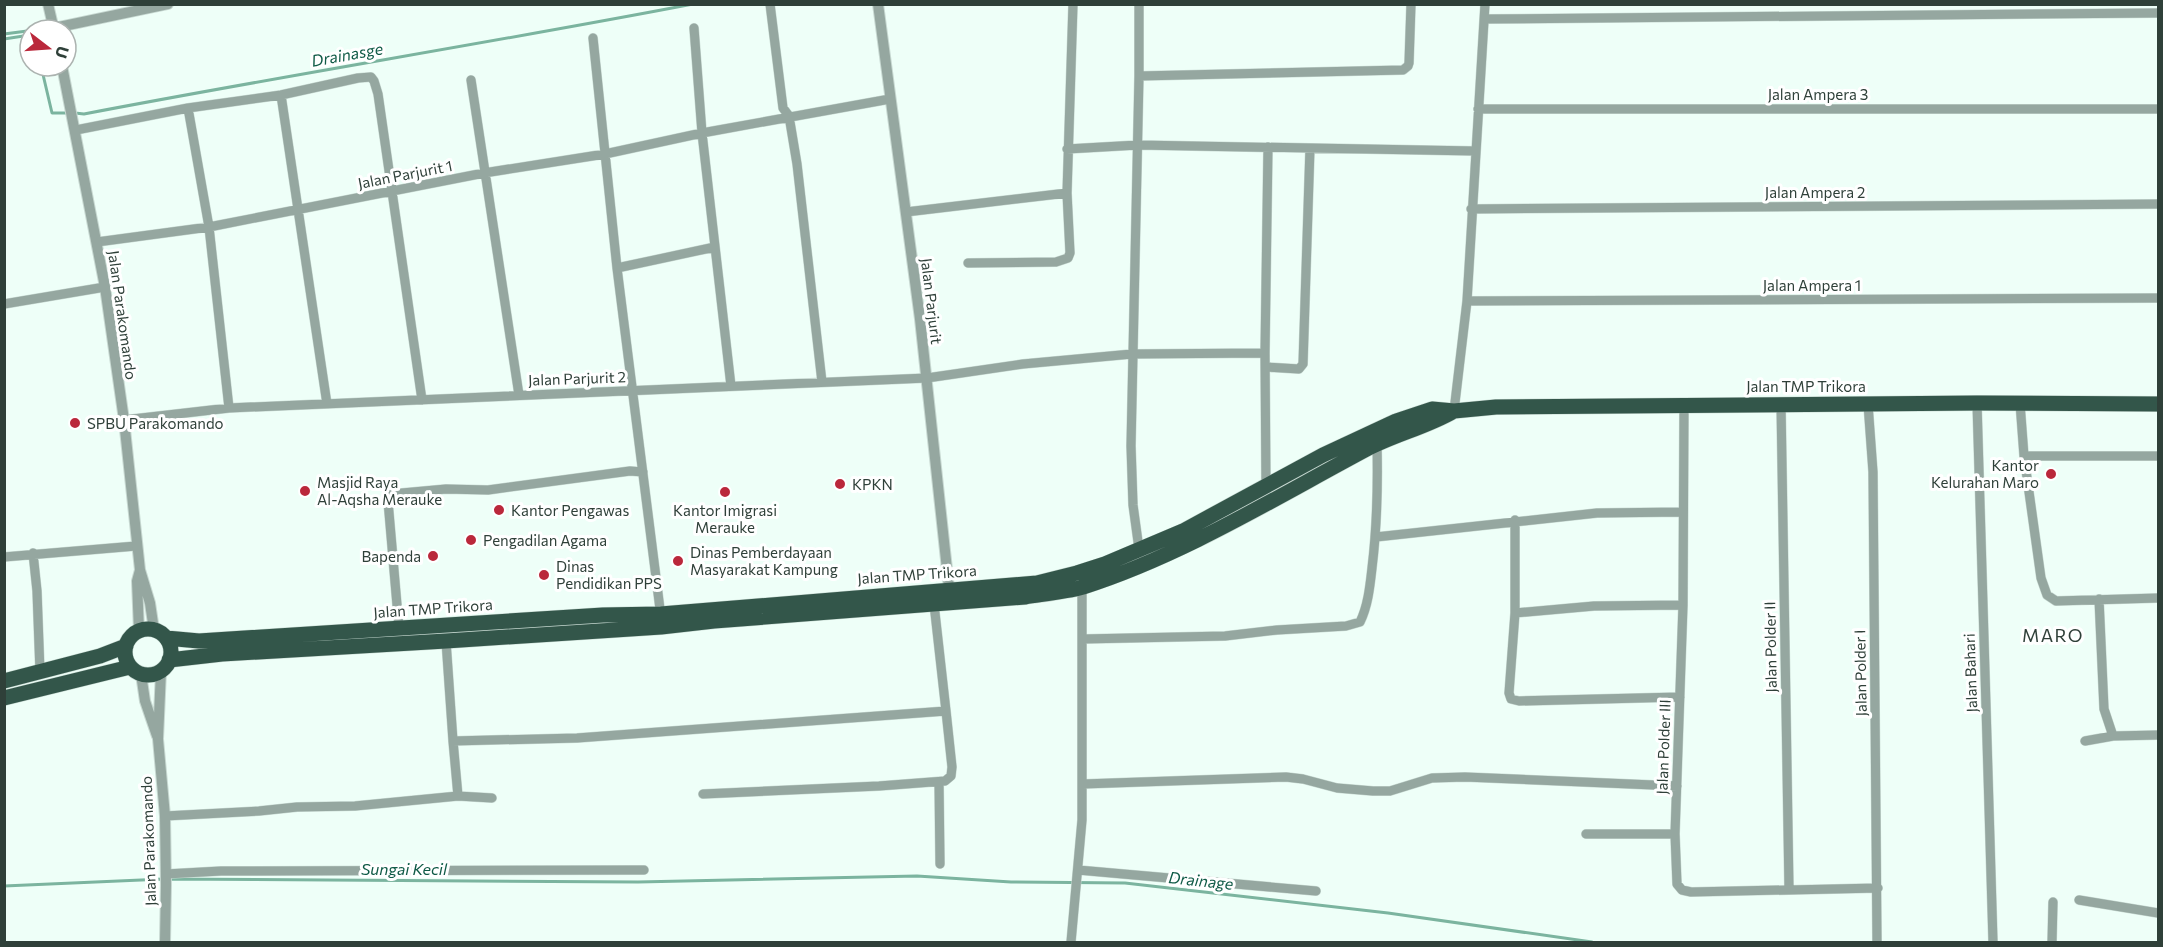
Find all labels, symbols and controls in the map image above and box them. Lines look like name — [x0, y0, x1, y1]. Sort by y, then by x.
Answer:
north arrow — [18, 18, 78, 78]
water label: Drainasge — [310, 38, 385, 70]
text: U — [52, 44, 74, 61]
street label: Jalan Ampera 3 — [1768, 85, 1868, 103]
street label: Jalan Parjurit 1 — [356, 156, 454, 192]
street label: Jalan Ampera 2 — [1765, 183, 1865, 201]
street label: Jalan Parakomando — [105, 249, 141, 381]
street label: Jalan Parjurit — [918, 257, 946, 345]
street label: Jalan Ampera 1 — [1763, 276, 1861, 294]
street label: Jalan Parjurit 2 — [528, 367, 626, 389]
street label: Jalan TMP Trikora — [1746, 377, 1866, 395]
place label: SPBU Parakomando — [87, 414, 224, 432]
marker: SPBU Parakomando — [68, 416, 82, 430]
place label: Kantor Kelurahan Maro — [1931, 456, 2039, 491]
marker: Kantor Kelurahan Maro — [2044, 467, 2058, 481]
place label: Masjid Raya Al-Aqsha Merauke — [317, 473, 442, 508]
place label: KPKN — [852, 475, 893, 493]
marker: KPKN — [833, 477, 847, 491]
marker: Masjid Raya Al-Aqsha Merauke — [298, 484, 312, 498]
marker: Kantor Imigrasi Merauke — [718, 485, 732, 499]
place label: Kantor Pengawas — [511, 501, 629, 519]
place label: Kantor Imigrasi Merauke — [673, 501, 777, 536]
marker: Kantor Pengawas — [492, 503, 506, 517]
place label: Pengadilan Agama — [483, 531, 607, 549]
marker: Pengadilan Agama — [464, 533, 478, 547]
place label: Dinas Pemberdayaan Masyarakat Kampung — [690, 543, 838, 578]
place label: Bapenda — [362, 547, 421, 565]
marker: Bapenda — [426, 549, 440, 563]
marker: Dinas Pemberdayaan Masyarakat Kampung — [671, 554, 685, 568]
place label: Dinas Pendidikan PPS — [556, 557, 662, 592]
street label: Jalan TMP Trikora — [857, 561, 977, 587]
marker: Dinas Pendidikan PPS — [537, 568, 551, 582]
street label: Jalan TMP Trikora — [373, 595, 493, 621]
street label: Jalan Polder II — [1760, 601, 1780, 693]
district label: MARO — [2022, 624, 2084, 646]
street label: Jalan Polder I — [1850, 629, 1870, 717]
street label: Jalan Bahari — [1960, 633, 1980, 713]
street label: Jalan Polder III — [1652, 699, 1674, 795]
street label: Jalan Parakomando — [137, 776, 159, 906]
water label: Sungai Kecil — [361, 859, 448, 878]
water label: Drainage — [1168, 867, 1235, 893]

